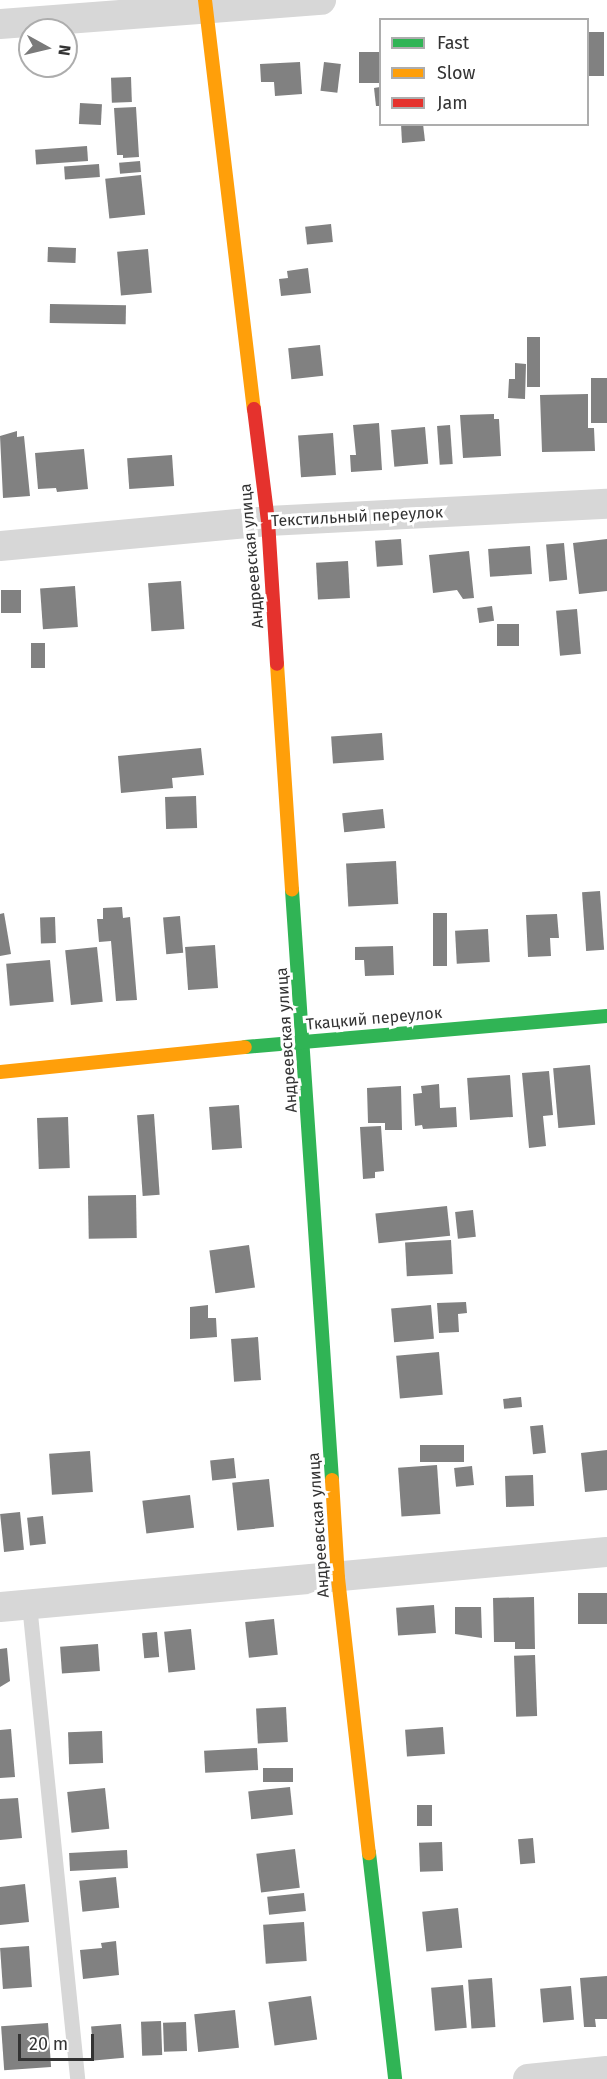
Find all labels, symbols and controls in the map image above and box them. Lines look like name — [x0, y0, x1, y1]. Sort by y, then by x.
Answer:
north arrow — [18, 18, 78, 78]
legend — [379, 18, 589, 126]
text: Fast — [437, 32, 469, 54]
text: N — [54, 44, 74, 57]
text: Slow — [437, 62, 475, 84]
text: Jam — [437, 92, 468, 114]
street label: Андреевская улица — [236, 483, 268, 629]
street label: Текстильный переулок — [271, 503, 443, 531]
street label: Андреевская улица — [272, 967, 302, 1113]
street label: Ткацкий переулок — [305, 1003, 443, 1035]
street label: Андреевская улица — [304, 1452, 334, 1598]
scale bar — [21, 2022, 98, 2060]
text: 20 m — [29, 2033, 68, 2055]

